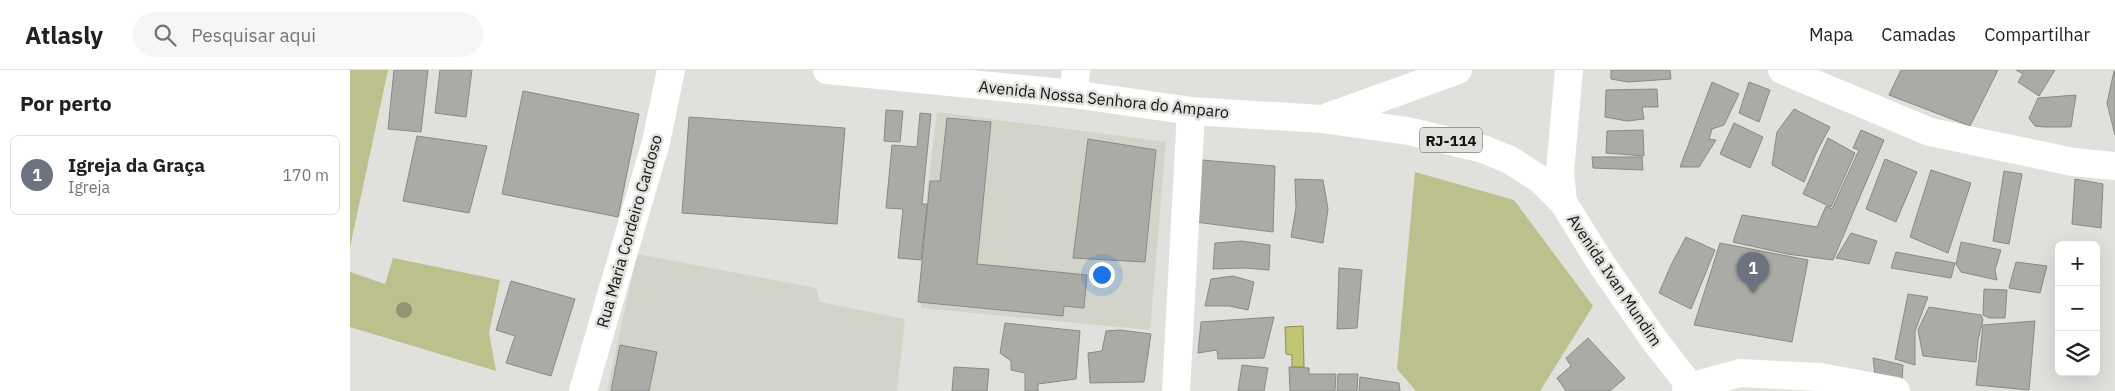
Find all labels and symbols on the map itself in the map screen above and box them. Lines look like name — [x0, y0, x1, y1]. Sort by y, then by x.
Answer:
street label: Avenida Nossa Senhora do Amparo — [978, 76, 1230, 122]
road number: RJ-114 — [1420, 128, 1482, 152]
street label: Rua Maria Cordeiro Cardoso — [592, 132, 666, 330]
street label: Avenida Ivan Mundim — [1563, 210, 1667, 350]
pin: 1 — [1737, 252, 1769, 293]
your location — [1089, 262, 1115, 288]

